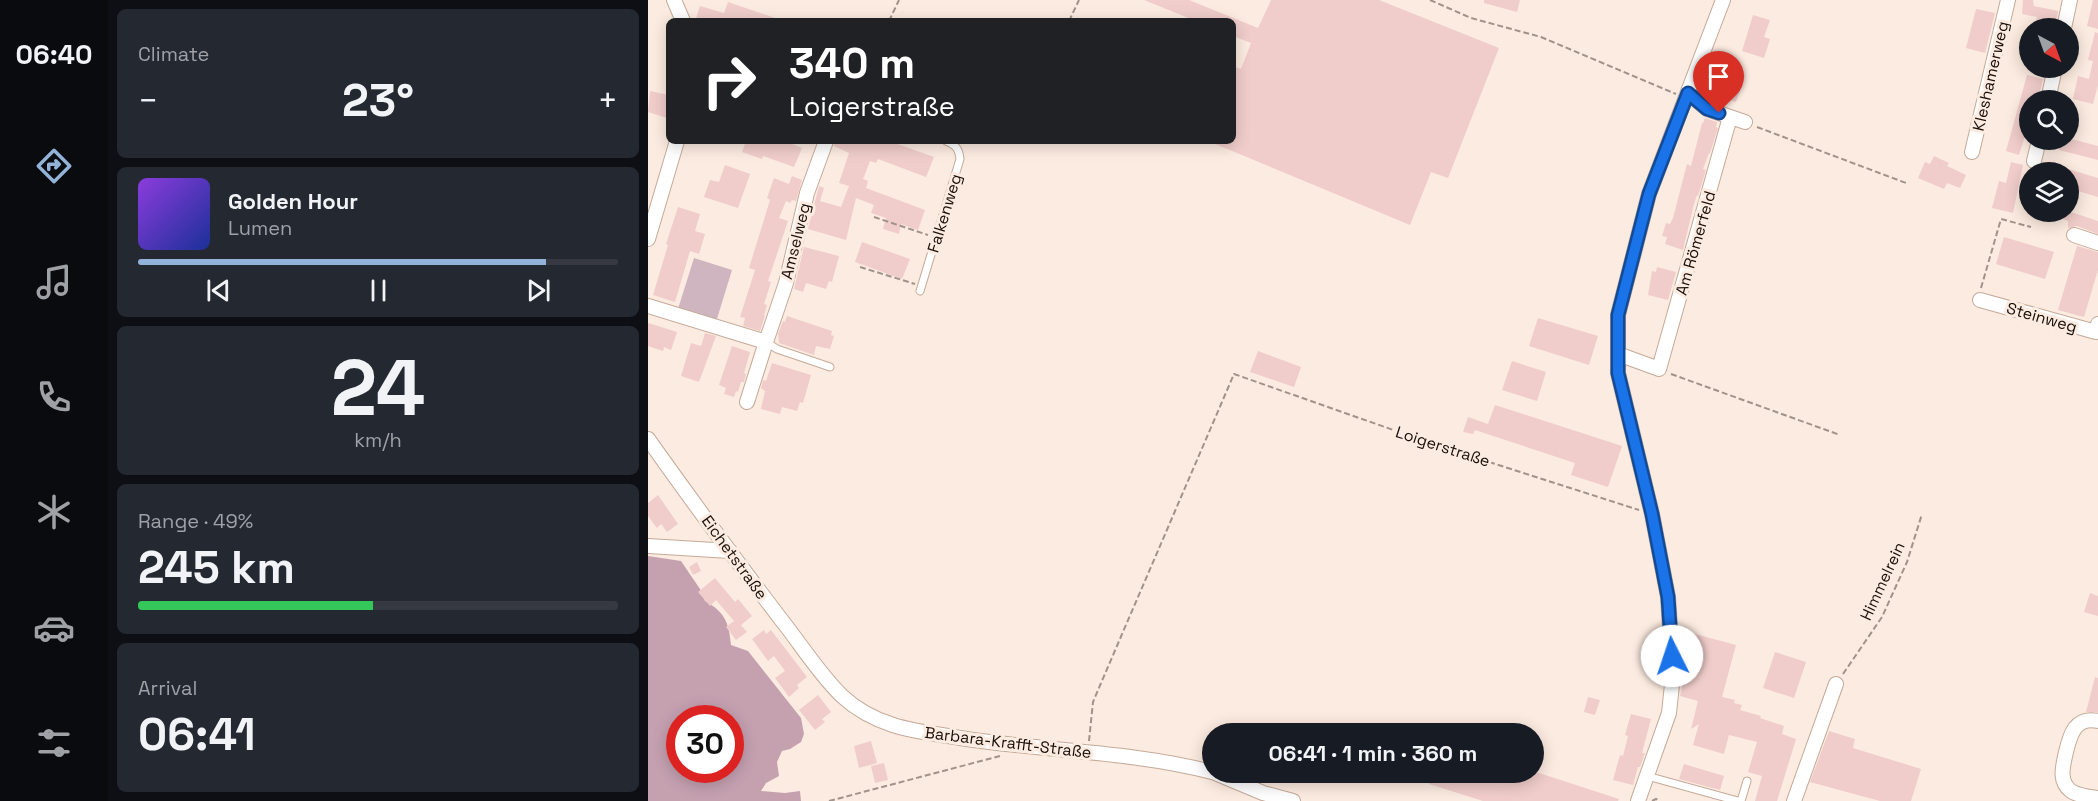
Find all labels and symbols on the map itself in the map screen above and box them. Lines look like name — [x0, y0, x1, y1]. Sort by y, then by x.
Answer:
north arrow — [2019, 18, 2079, 78]
street label: Kleshamerweg — [1968, 19, 2013, 133]
pin — [1693, 51, 1744, 113]
street label: Falkenweg — [923, 171, 966, 255]
street label: Am Römerfeld — [1671, 189, 1720, 298]
street label: Amselweg — [776, 201, 815, 282]
street label: Steinweg — [2004, 297, 2080, 338]
street label: Loigerstraße — [1393, 421, 1493, 472]
street label: Eichetstraße — [697, 511, 772, 603]
street label: Himmelrein — [1855, 539, 1910, 624]
position arrow — [1640, 624, 1704, 688]
speed limit sign: 30 — [666, 705, 744, 783]
street label: Barbara-Krafft-Straße — [923, 722, 1093, 763]

